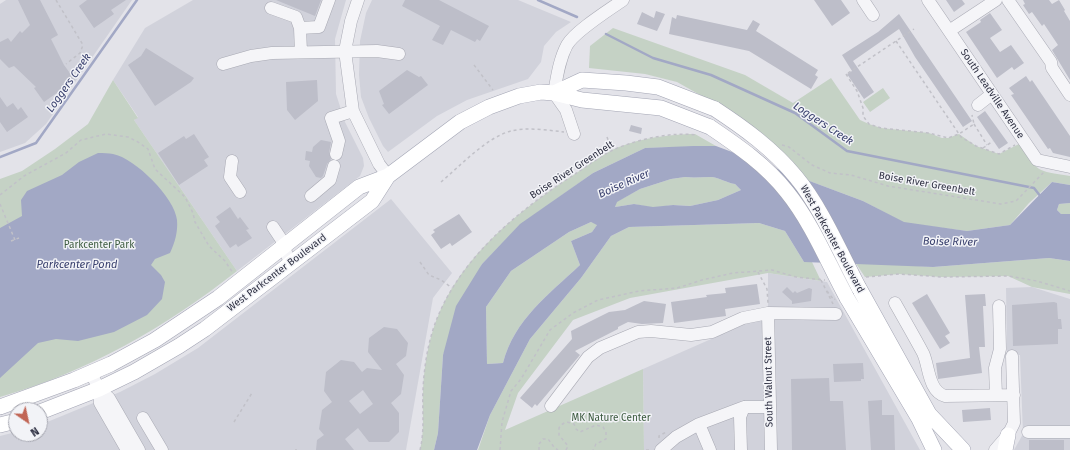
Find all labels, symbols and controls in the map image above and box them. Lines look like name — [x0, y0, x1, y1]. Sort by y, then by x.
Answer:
street label: South Leadville Avenue — [958, 47, 1026, 141]
water label: Loggers Creek — [44, 51, 94, 115]
water label: Loggers Creek — [790, 100, 856, 148]
street label: Boise River Greenbelt — [528, 138, 616, 202]
water label: Boise River — [596, 167, 652, 201]
street label: Boise River Greenbelt — [878, 170, 976, 198]
street label: West Parkcenter Boulevard — [797, 183, 867, 295]
street label: West Parkcenter Boulevard — [225, 232, 329, 314]
water label: Boise River — [923, 235, 977, 249]
park label: Parkcenter Park — [64, 239, 134, 251]
water label: Parkcenter Pond — [36, 258, 118, 272]
street label: South Walnut Street — [762, 337, 776, 427]
north arrow — [8, 402, 48, 442]
park label: MK Nature Center — [571, 412, 651, 424]
text: N — [28, 424, 41, 439]

